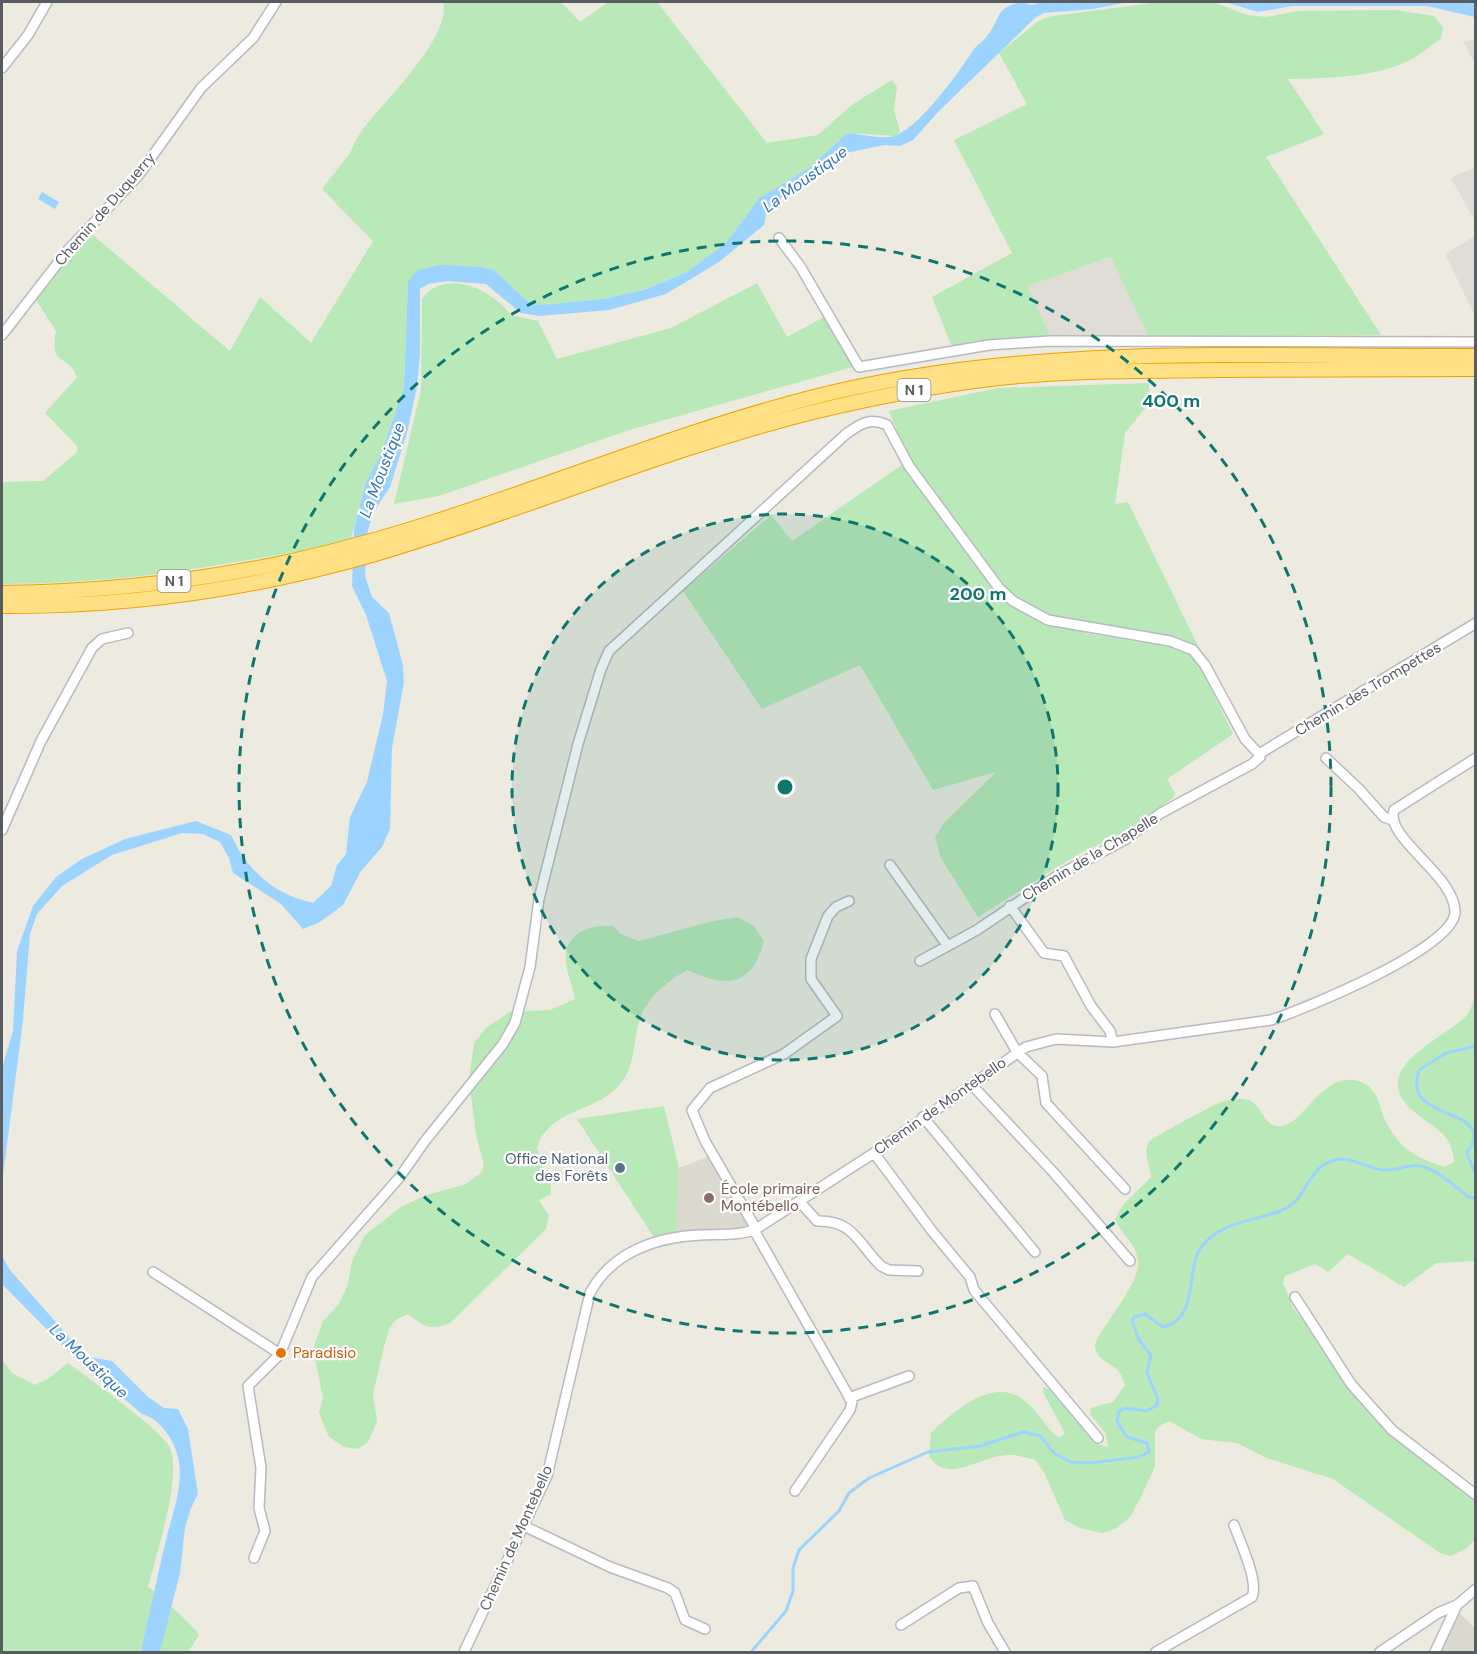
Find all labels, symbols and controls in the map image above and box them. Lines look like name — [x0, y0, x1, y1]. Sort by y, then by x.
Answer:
water label: La Moustique — [758, 141, 852, 217]
street label: Chemin de Duquerry — [50, 148, 160, 270]
road number: N 1 — [898, 379, 930, 401]
text: 400 m — [1142, 389, 1200, 413]
water label: La Moustique — [354, 419, 410, 521]
road number: N 1 — [158, 570, 190, 592]
text: 200 m — [950, 582, 1006, 606]
street label: Chemin des Trompettes — [1291, 637, 1445, 741]
centre of rings — [775, 777, 795, 797]
street label: Chemin de la Chapelle — [1018, 808, 1162, 906]
street label: Chemin de Montebello — [870, 1053, 1010, 1159]
place label: Office National des Forêts — [505, 1149, 608, 1186]
marker: Office National des Forêts — [613, 1161, 627, 1175]
place label: École primaire Montébello — [721, 1179, 820, 1216]
marker: École primaire Montébello — [702, 1191, 716, 1205]
water label: La Moustique — [45, 1319, 133, 1403]
place label: Paradisio — [293, 1343, 356, 1363]
marker: Paradisio — [274, 1346, 288, 1360]
street label: Chemin de Montebello — [475, 1462, 557, 1614]

